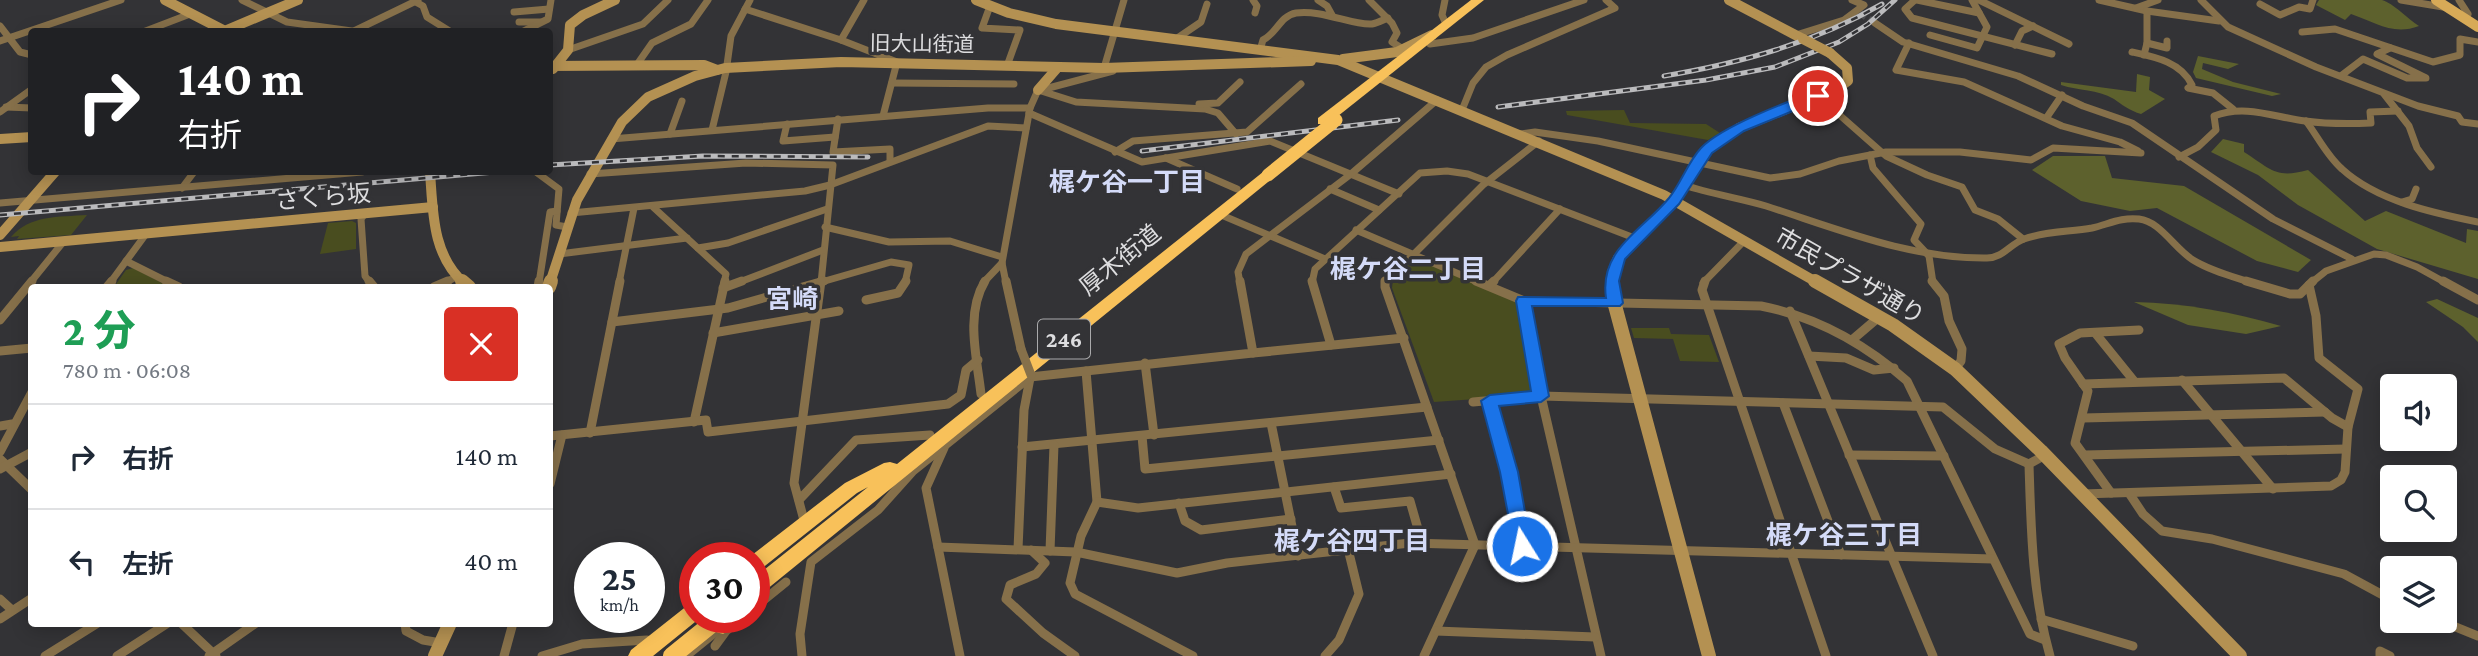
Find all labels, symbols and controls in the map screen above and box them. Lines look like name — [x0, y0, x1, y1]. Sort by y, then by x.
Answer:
street label: 旧大山街道 — [869, 31, 975, 57]
text: 140 m — [178, 51, 303, 106]
icon: right — [63, 56, 154, 147]
pin — [1788, 66, 1848, 126]
icon: arrive — [1799, 77, 1837, 115]
text: 右折 — [178, 117, 242, 153]
district label: 梶ケ谷一丁目 — [1049, 168, 1205, 197]
street label: さくら坂 — [274, 179, 372, 214]
street label: 厚木街道 — [1074, 219, 1165, 300]
street label: 市民プラザ通り — [1771, 222, 1930, 329]
district label: 梶ケ谷二丁目 — [1330, 255, 1486, 284]
district label: 宮崎 — [766, 285, 818, 314]
text: 2 分 — [63, 307, 135, 354]
button: close — [444, 307, 518, 381]
road number: 246 — [1038, 320, 1090, 358]
text: 780 m · 06:08 — [63, 357, 191, 383]
map controls — [2380, 374, 2457, 633]
button: sound — [2380, 374, 2457, 451]
icon: right — [63, 438, 101, 476]
text: 140 m — [456, 442, 518, 471]
text: 右折 — [122, 445, 174, 474]
button: search — [2380, 465, 2457, 542]
position arrow — [1485, 509, 1559, 583]
district label: 梶ケ谷三丁目 — [1766, 521, 1922, 550]
district label: 梶ケ谷四丁目 — [1274, 527, 1430, 556]
speed limit sign: 30 — [679, 542, 770, 633]
icon: left — [63, 543, 101, 581]
text: 40 m — [464, 547, 518, 576]
text: 左折 — [122, 550, 174, 579]
button: layers — [2380, 556, 2457, 633]
text: 25 — [602, 559, 637, 598]
text: km/h — [600, 595, 639, 615]

